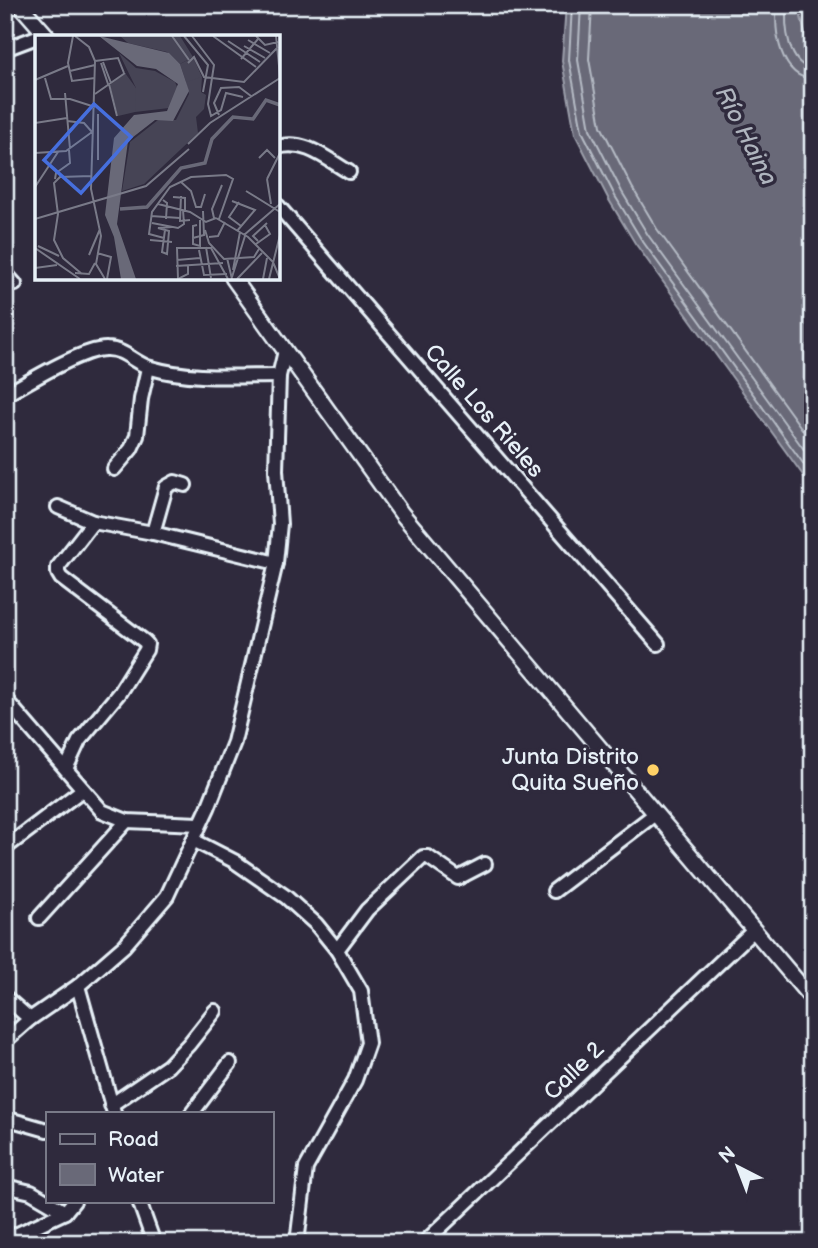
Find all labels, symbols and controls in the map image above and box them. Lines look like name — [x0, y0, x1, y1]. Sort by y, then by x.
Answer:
inset map — [35, 35, 280, 280]
water label: Río Haina — [709, 82, 783, 190]
street label: Calle Los Rieles — [418, 338, 550, 484]
place label: Junta Distrito Quita Sueño — [502, 743, 639, 797]
marker: Junta Distrito Quita Sueño — [645, 762, 661, 778]
street label: Calle 2 — [538, 1035, 610, 1106]
legend — [46, 1112, 273, 1202]
text: Road — [108, 1127, 159, 1152]
north arrow — [702, 1132, 772, 1202]
text: N — [715, 1142, 741, 1169]
text: Water — [108, 1163, 164, 1188]

